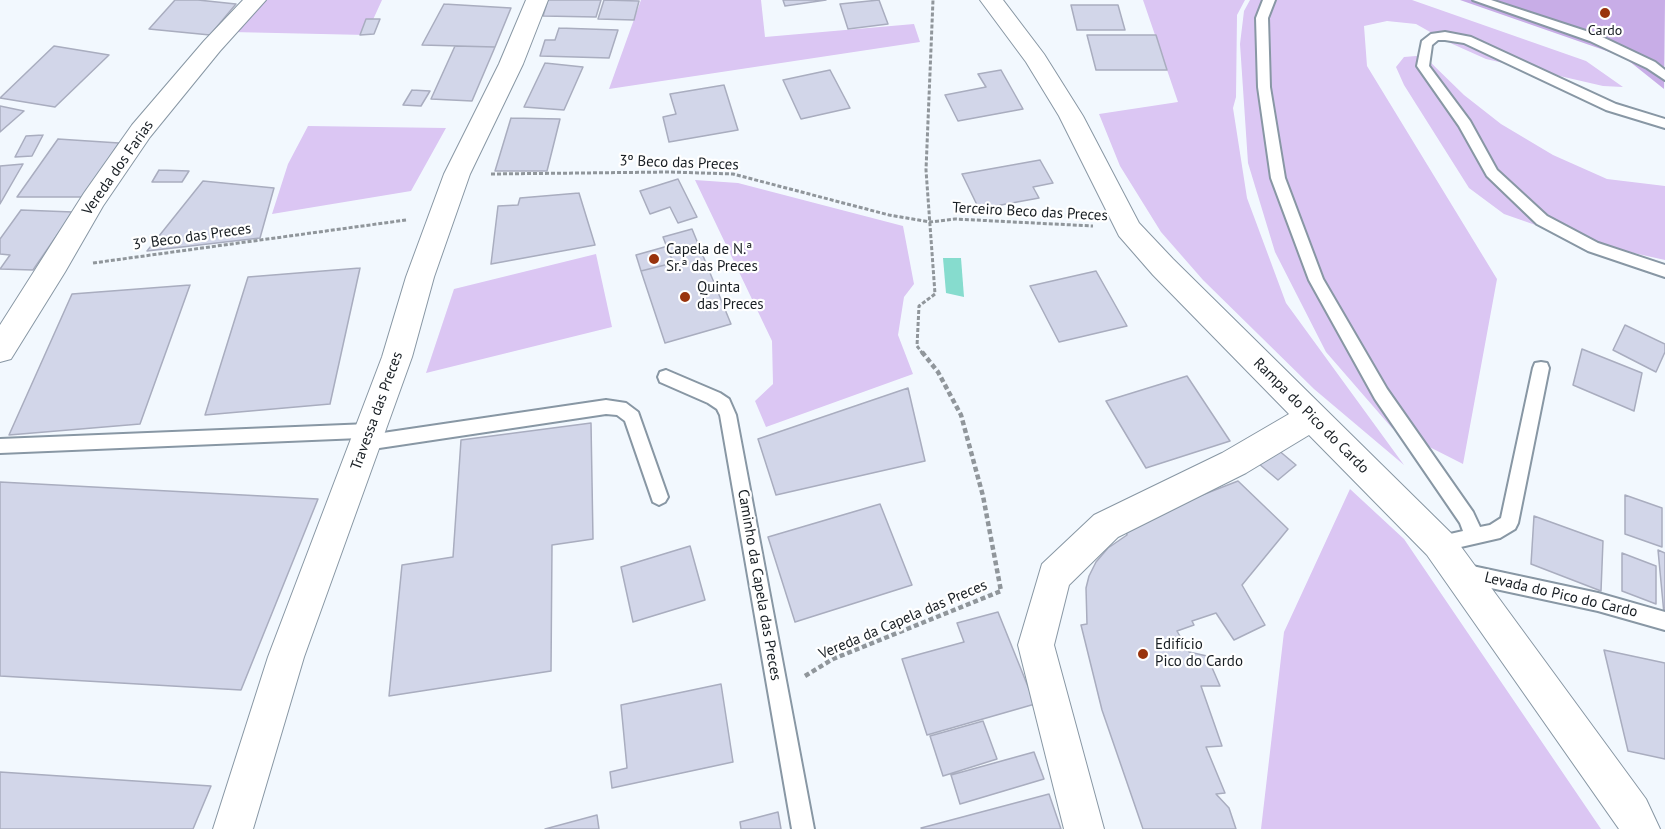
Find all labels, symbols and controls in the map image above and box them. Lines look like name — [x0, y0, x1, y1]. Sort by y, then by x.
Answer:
marker: Cardo — [1598, 6, 1612, 20]
place label: Cardo — [1588, 23, 1622, 39]
street label: Vereda dos Farias — [79, 117, 157, 219]
street label: 3º Beco das Preces — [619, 152, 739, 174]
street label: Terceiro Beco das Preces — [952, 199, 1108, 225]
street label: 3º Beco das Preces — [132, 220, 252, 254]
place label: Capela de N.ª Sr.ª das Preces — [666, 241, 758, 276]
marker: Capela de N.ª Sr.ª das Preces — [647, 252, 661, 266]
place label: Quinta das Preces — [697, 279, 764, 314]
marker: Quinta das Preces — [678, 290, 692, 304]
street label: Travessa das Preces — [347, 349, 407, 473]
street label: Rampa do Pico do Cardo — [1249, 354, 1373, 478]
street label: Caminho da Capela das Preces — [733, 488, 785, 682]
street label: Levada do Pico do Cardo — [1483, 569, 1639, 621]
street label: Vereda da Capela das Preces — [816, 576, 990, 664]
place label: Edifício Pico do Cardo — [1155, 636, 1243, 671]
marker: Edifício Pico do Cardo — [1136, 647, 1150, 661]

